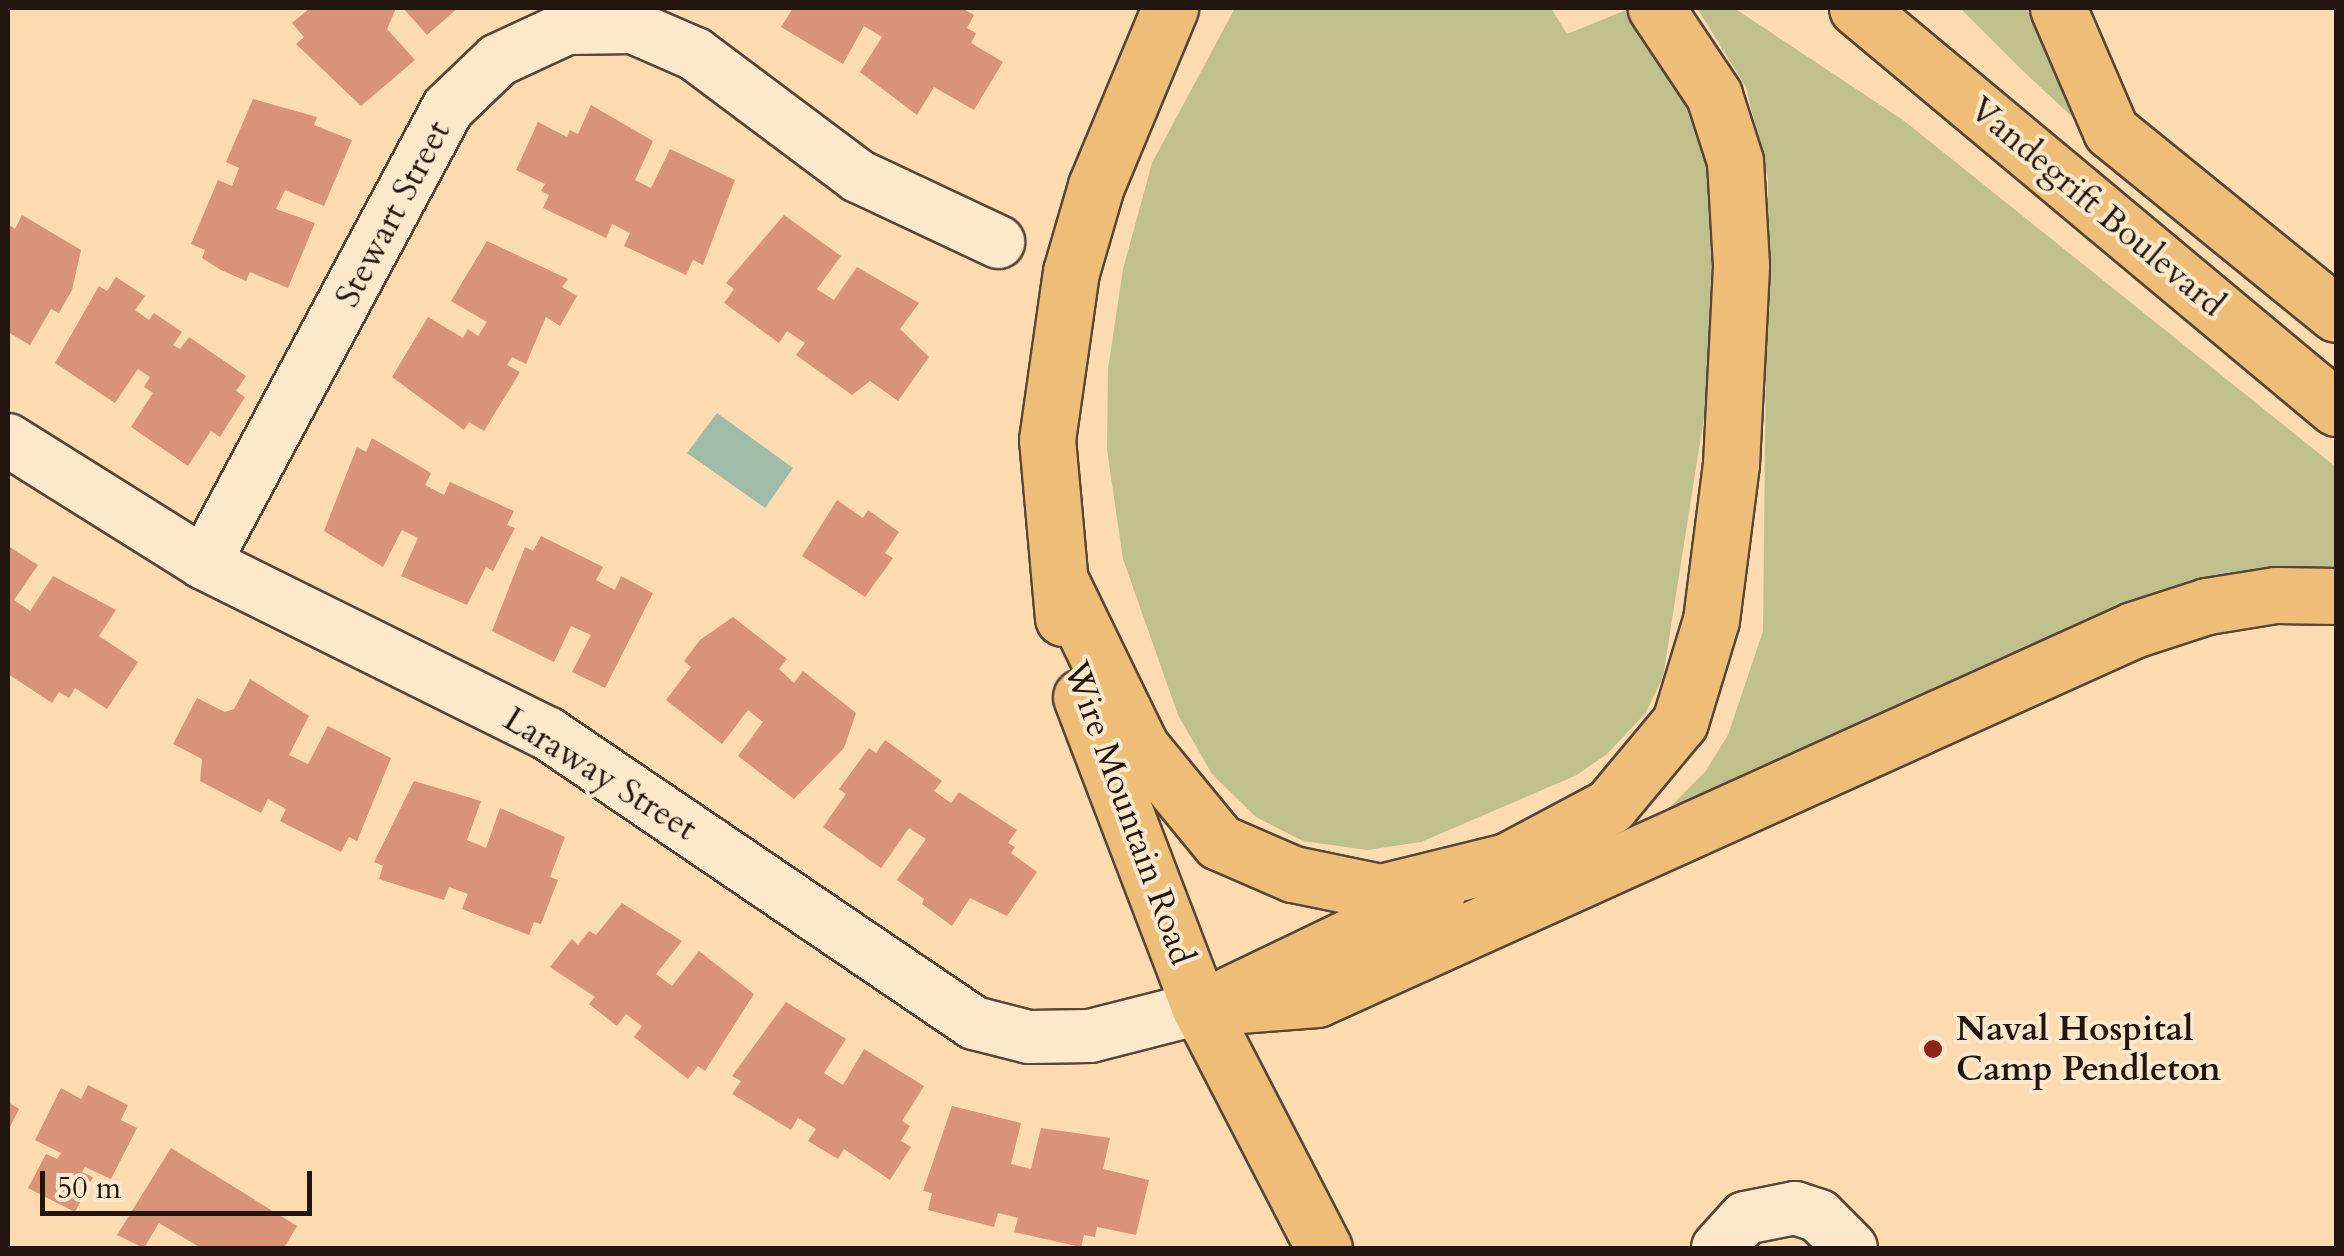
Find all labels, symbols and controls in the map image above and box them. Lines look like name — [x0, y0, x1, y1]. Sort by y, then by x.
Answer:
street label: Vandegrift Boulevard — [1961, 88, 2233, 326]
street label: Stewart Street — [326, 114, 460, 314]
street label: Wire Mountain Road — [1055, 656, 1203, 970]
street label: Laraway Street — [496, 698, 704, 850]
place label: Naval Hospital Camp Pendleton — [1956, 1008, 2221, 1090]
marker: Naval Hospital Camp Pendleton — [1920, 1036, 1946, 1062]
scale bar — [45, 1151, 318, 1213]
text: 50 m — [57, 1168, 121, 1209]

